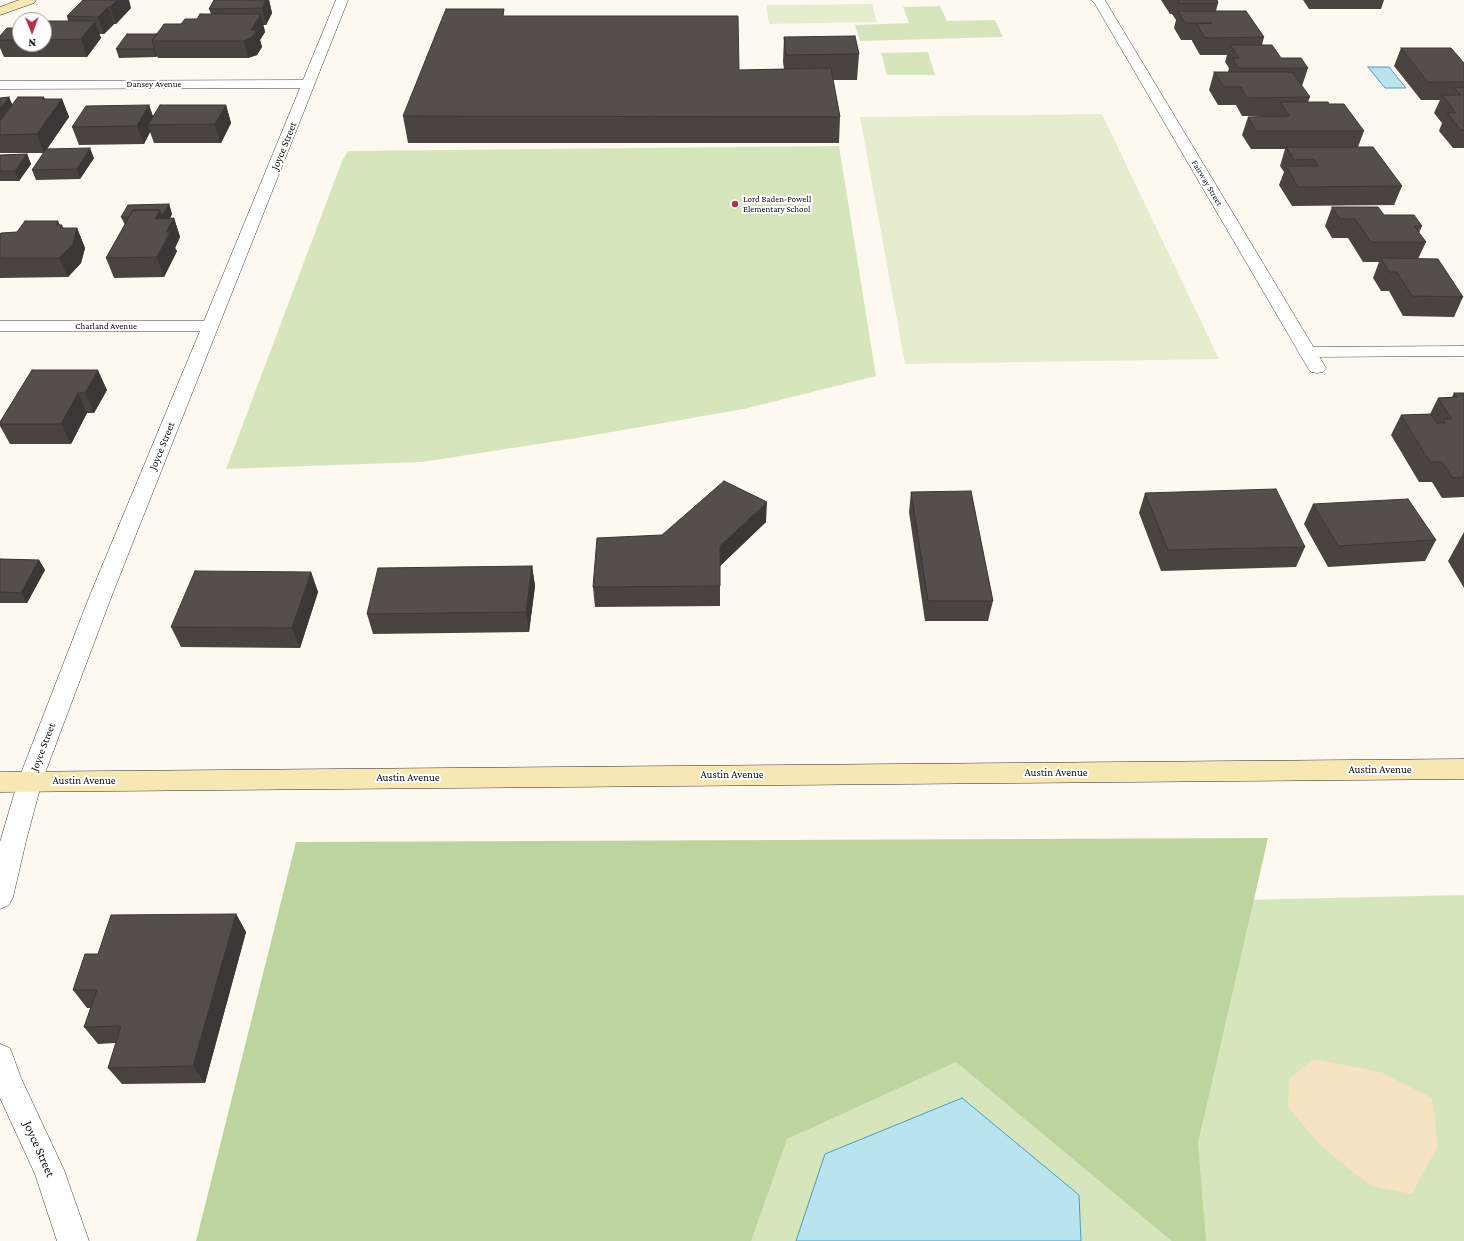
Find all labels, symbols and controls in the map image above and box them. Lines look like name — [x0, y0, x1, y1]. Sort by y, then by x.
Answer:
north arrow — [12, 12, 52, 52]
text: N — [28, 37, 36, 49]
street label: Dansey Avenue — [127, 79, 181, 89]
street label: Joyce Street — [268, 120, 300, 172]
street label: Fairway Street — [1189, 158, 1225, 208]
place label: Lord Baden-Powell Elementary School — [743, 194, 811, 215]
marker: Lord Baden-Powell Elementary School — [730, 199, 740, 209]
street label: Charland Avenue — [75, 321, 137, 331]
street label: Joyce Street — [146, 420, 178, 472]
street label: Joyce Street — [28, 721, 58, 773]
street label: Austin Avenue — [1348, 763, 1412, 777]
street label: Austin Avenue — [1024, 766, 1088, 780]
street label: Austin Avenue — [700, 768, 764, 782]
street label: Austin Avenue — [376, 771, 440, 785]
street label: Austin Avenue — [52, 774, 116, 788]
street label: Joyce Street — [20, 1118, 58, 1180]

